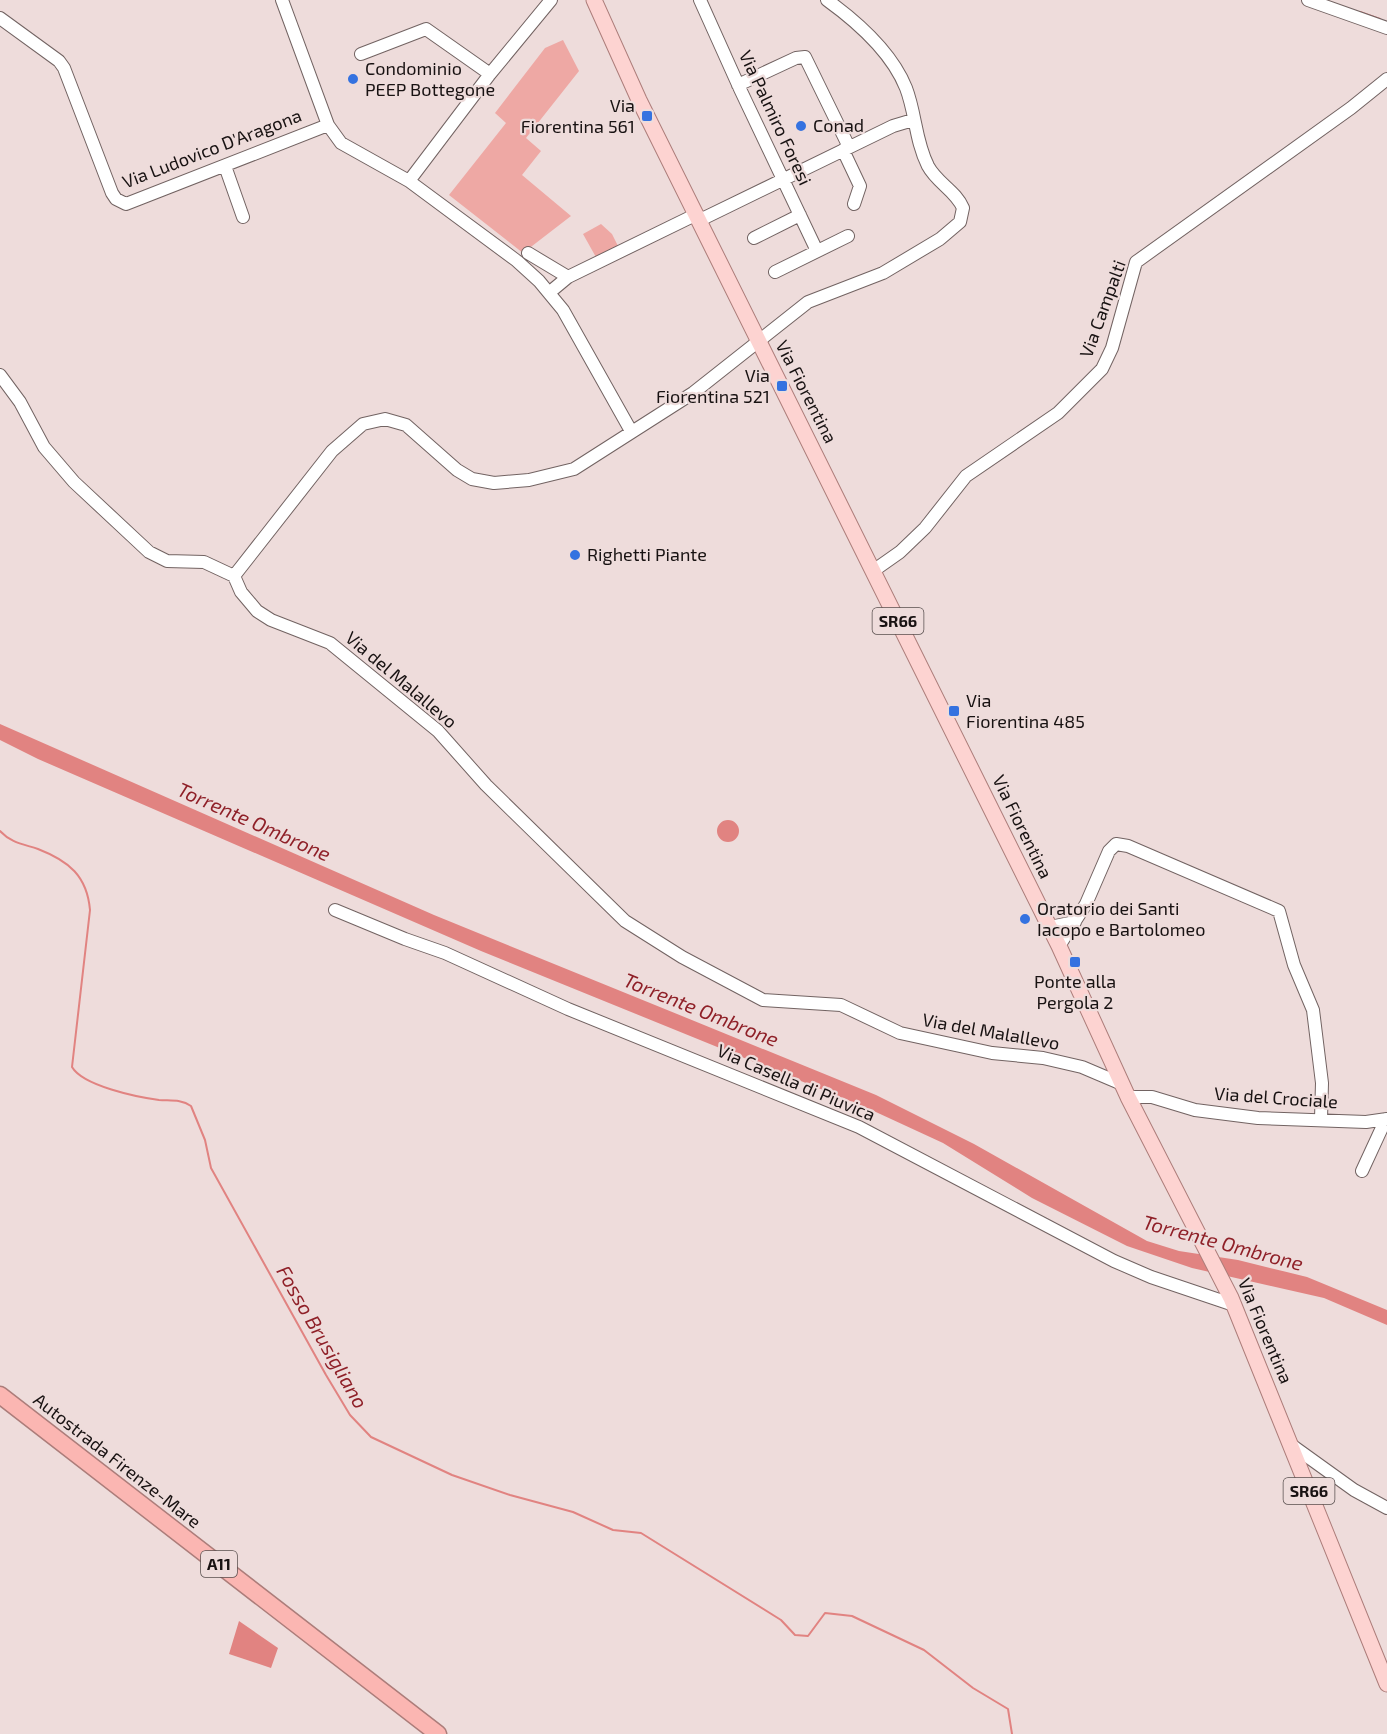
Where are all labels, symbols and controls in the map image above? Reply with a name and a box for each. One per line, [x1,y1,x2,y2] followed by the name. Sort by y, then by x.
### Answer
[735,47,817,189] street label: Via Palmiro Foresi
[365,57,495,100] place label: Condominio PEEP Bottegone
[346,72,360,86] marker: Condominio PEEP Bottegone
[521,94,635,137] place label: Via Fiorentina 561
[119,104,304,192] street label: Via Ludovico D'Aragona
[640,109,654,123] marker: Via Fiorentina 561
[813,114,864,136] place label: Conad
[794,119,808,133] marker: Conad
[1074,257,1130,360] street label: Via Campalti
[772,336,842,447] street label: Via Fiorentina
[656,364,770,407] place label: Via Fiorentina 521
[775,379,789,393] marker: Via Fiorentina 521
[587,543,707,565] place label: Righetti Piante
[568,548,582,562] marker: Righetti Piante
[872,608,924,634] road number: SR66
[341,626,462,732] street label: Via del Malallevo
[966,689,1085,732] place label: Via Fiorentina 485
[947,704,961,718] marker: Via Fiorentina 485
[988,771,1057,882] street label: Via Fiorentina
[174,777,335,866] water label: Torrente Ombrone
[1037,897,1205,940] place label: Oratorio dei Santi Iacopo e Bartolomeo
[1018,912,1032,926] marker: Oratorio dei Santi Iacopo e Bartolomeo
[1068,955,1082,969] marker: Ponte alla Pergola 2
[620,967,783,1051] water label: Torrente Ombrone
[1034,970,1116,1013] place label: Ponte alla Pergola 2
[921,1008,1062,1054] street label: Via del Malallevo
[714,1039,879,1125] street label: Via Casella di Piuvica
[1214,1082,1339,1112] street label: Via del Crociale
[1140,1209,1306,1275] water label: Torrente Ombrone
[272,1261,374,1412] water label: Fosso Brusigliano
[1234,1275,1298,1387] street label: Via Fiorentina
[30,1388,206,1532] street label: Autostrada Firenze-Mare
[1284,1478,1334,1504] road number: SR66
[201,1551,237,1577] road number: A11

